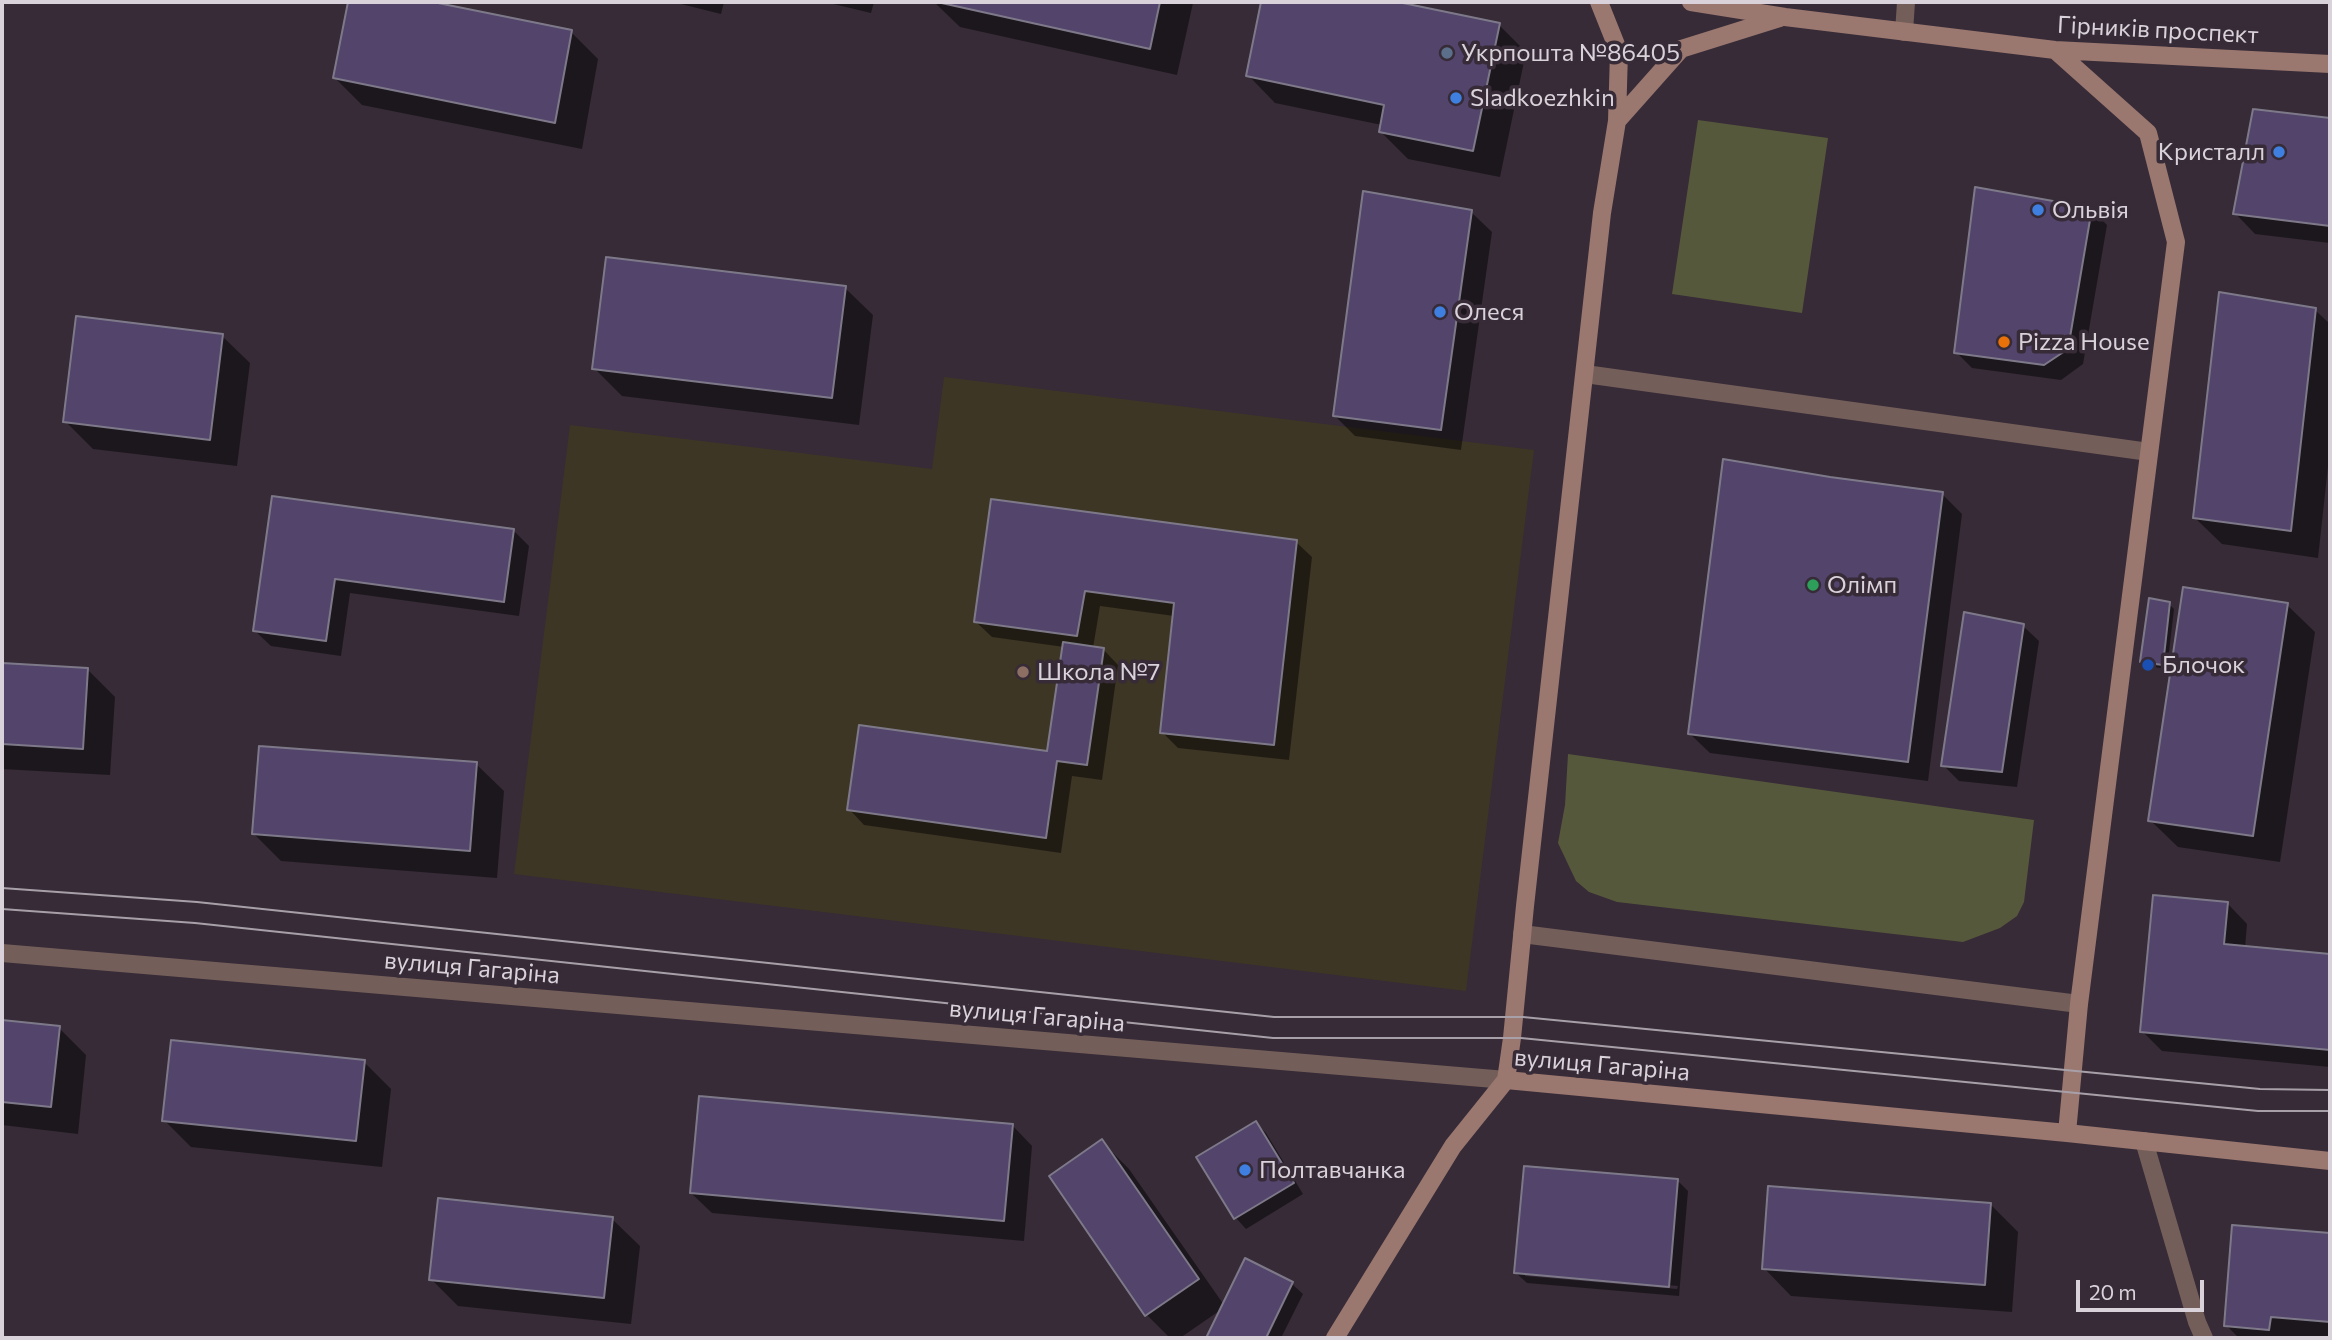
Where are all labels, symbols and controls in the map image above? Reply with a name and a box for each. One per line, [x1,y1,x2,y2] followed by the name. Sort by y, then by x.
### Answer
[2056,10,2260,50] street label: Гірників проспект
[1461,39,1680,67] place label: Укрпошта №86405
[1439,45,1455,61] marker: Укрпошта №86405
[1470,84,1615,112] place label: Sladkoezhkin
[1448,90,1464,106] marker: Sladkoezhkin
[2158,138,2265,166] place label: Кристалл
[2271,144,2287,160] marker: Кристалл
[2052,196,2129,224] place label: Ольвія
[2030,202,2046,218] marker: Ольвія
[1454,298,1524,326] place label: Олеся
[1432,304,1448,320] marker: Олеся
[2018,328,2150,356] place label: Pizza House
[1996,334,2012,350] marker: Pizza House
[1827,571,1897,599] place label: Олімп
[1805,577,1821,593] marker: Олімп
[2162,651,2245,679] place label: Блочок
[2140,657,2156,673] marker: Блочок
[1037,658,1160,686] place label: Школа №7
[1015,664,1031,680] marker: Школа №7
[383,946,561,990] street label: вулиця Гагаріна
[948,994,1126,1038] street label: вулиця Гагаріна
[1513,1043,1691,1087] street label: вулиця Гагаріна
[1259,1156,1406,1184] place label: Полтавчанка
[1237,1162,1253,1178] marker: Полтавчанка
[2080,1266,2208,1310] scale bar
[2089,1279,2137,1304] text: 20 m

